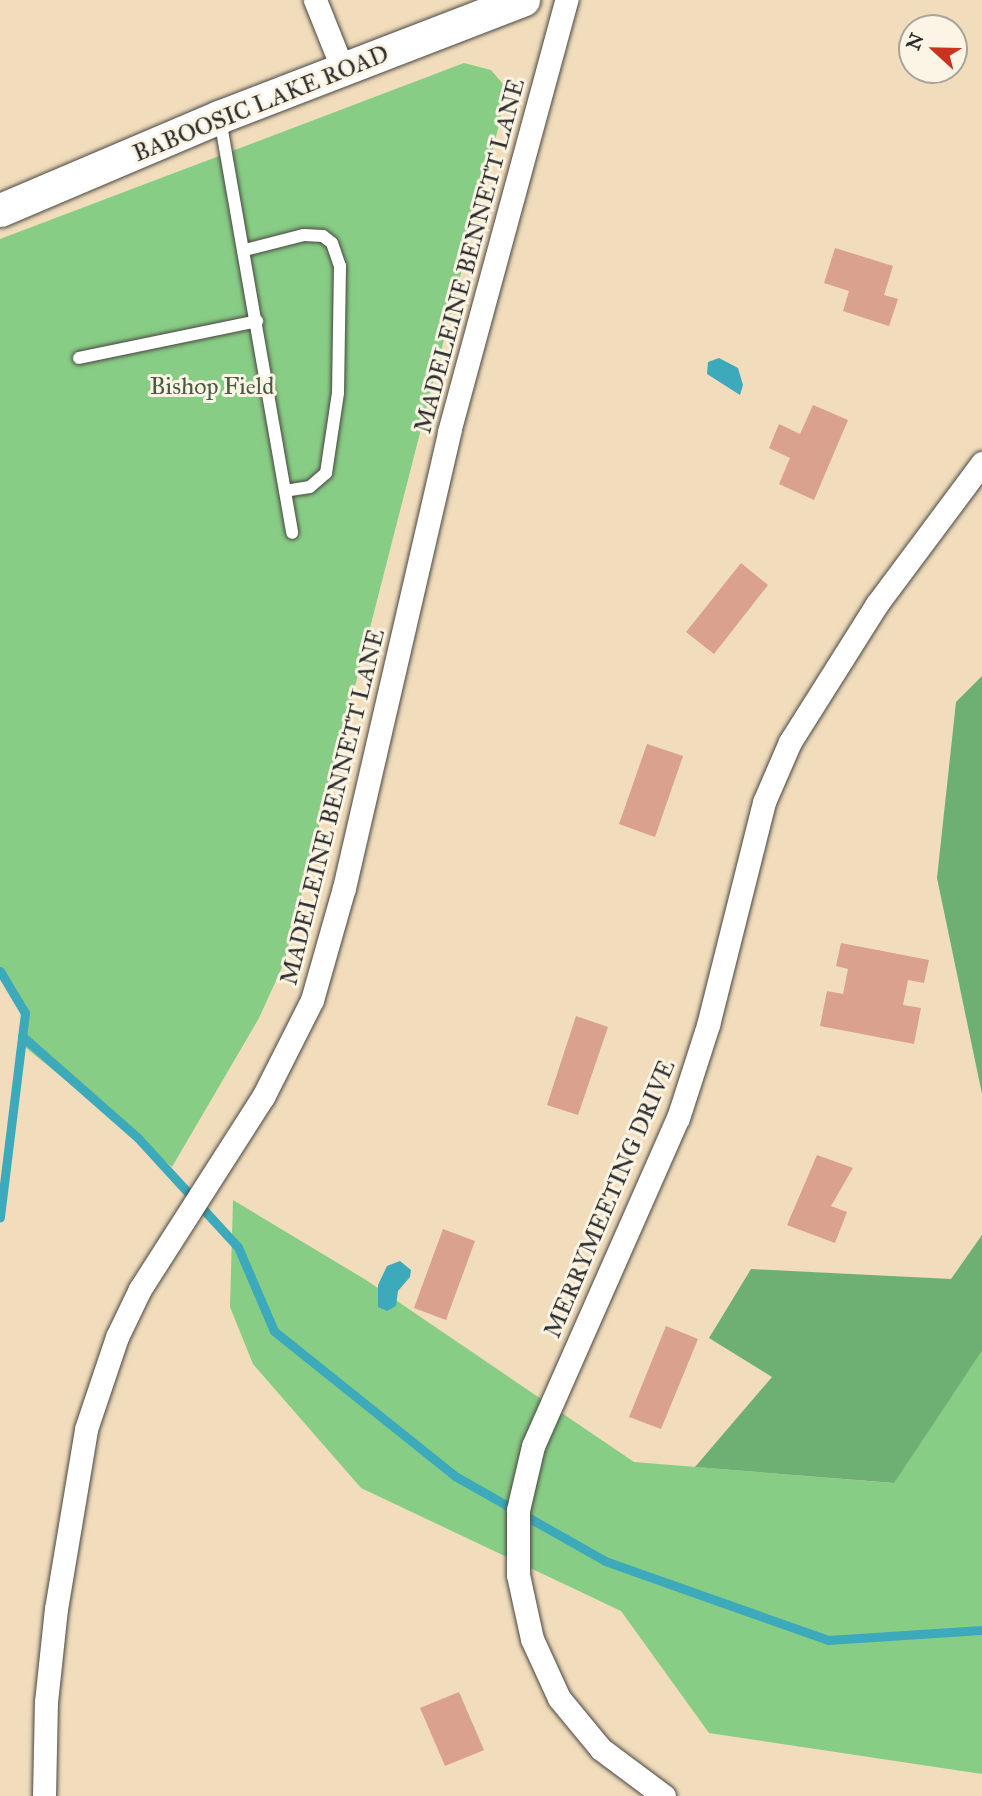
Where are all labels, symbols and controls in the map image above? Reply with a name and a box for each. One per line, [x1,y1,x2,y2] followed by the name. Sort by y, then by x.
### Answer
[898,14,968,84] north arrow
[901,30,929,53] text: N
[129,39,393,169] street label: BABOOSIC LAKE ROAD
[409,76,531,436] street label: MADELEINE BENNETT LANE
[150,373,274,401] park label: Bishop Field
[275,626,391,988] street label: MADELEINE BENNETT LANE
[538,1056,682,1342] street label: MERRYMEETING DRIVE

